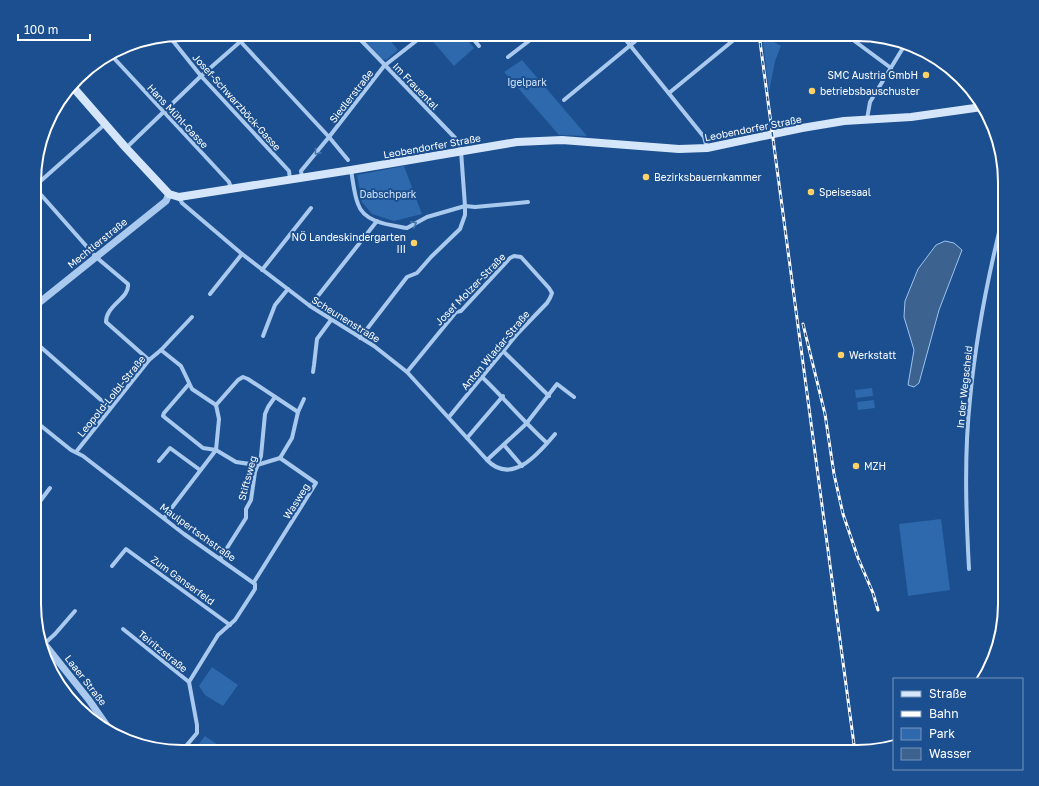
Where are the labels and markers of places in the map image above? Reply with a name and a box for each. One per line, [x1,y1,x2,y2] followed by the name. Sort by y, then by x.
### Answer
[827,69,918,81] place label: SMC Austria GmbH
[921,70,931,80] marker: SMC Austria GmbH
[820,85,920,97] place label: betriebsbauschuster
[807,86,817,96] marker: betriebsbauschuster
[654,171,762,183] place label: Bezirksbauernkammer
[641,172,651,182] marker: Bezirksbauernkammer
[819,186,871,198] place label: Speisesaal
[806,187,816,197] marker: Speisesaal
[292,230,406,255] place label: NÖ Landeskindergarten III
[409,238,419,248] marker: NÖ Landeskindergarten III
[849,349,896,361] place label: Werkstatt
[836,350,846,360] marker: Werkstatt
[864,460,886,472] place label: MZH
[851,461,861,471] marker: MZH

